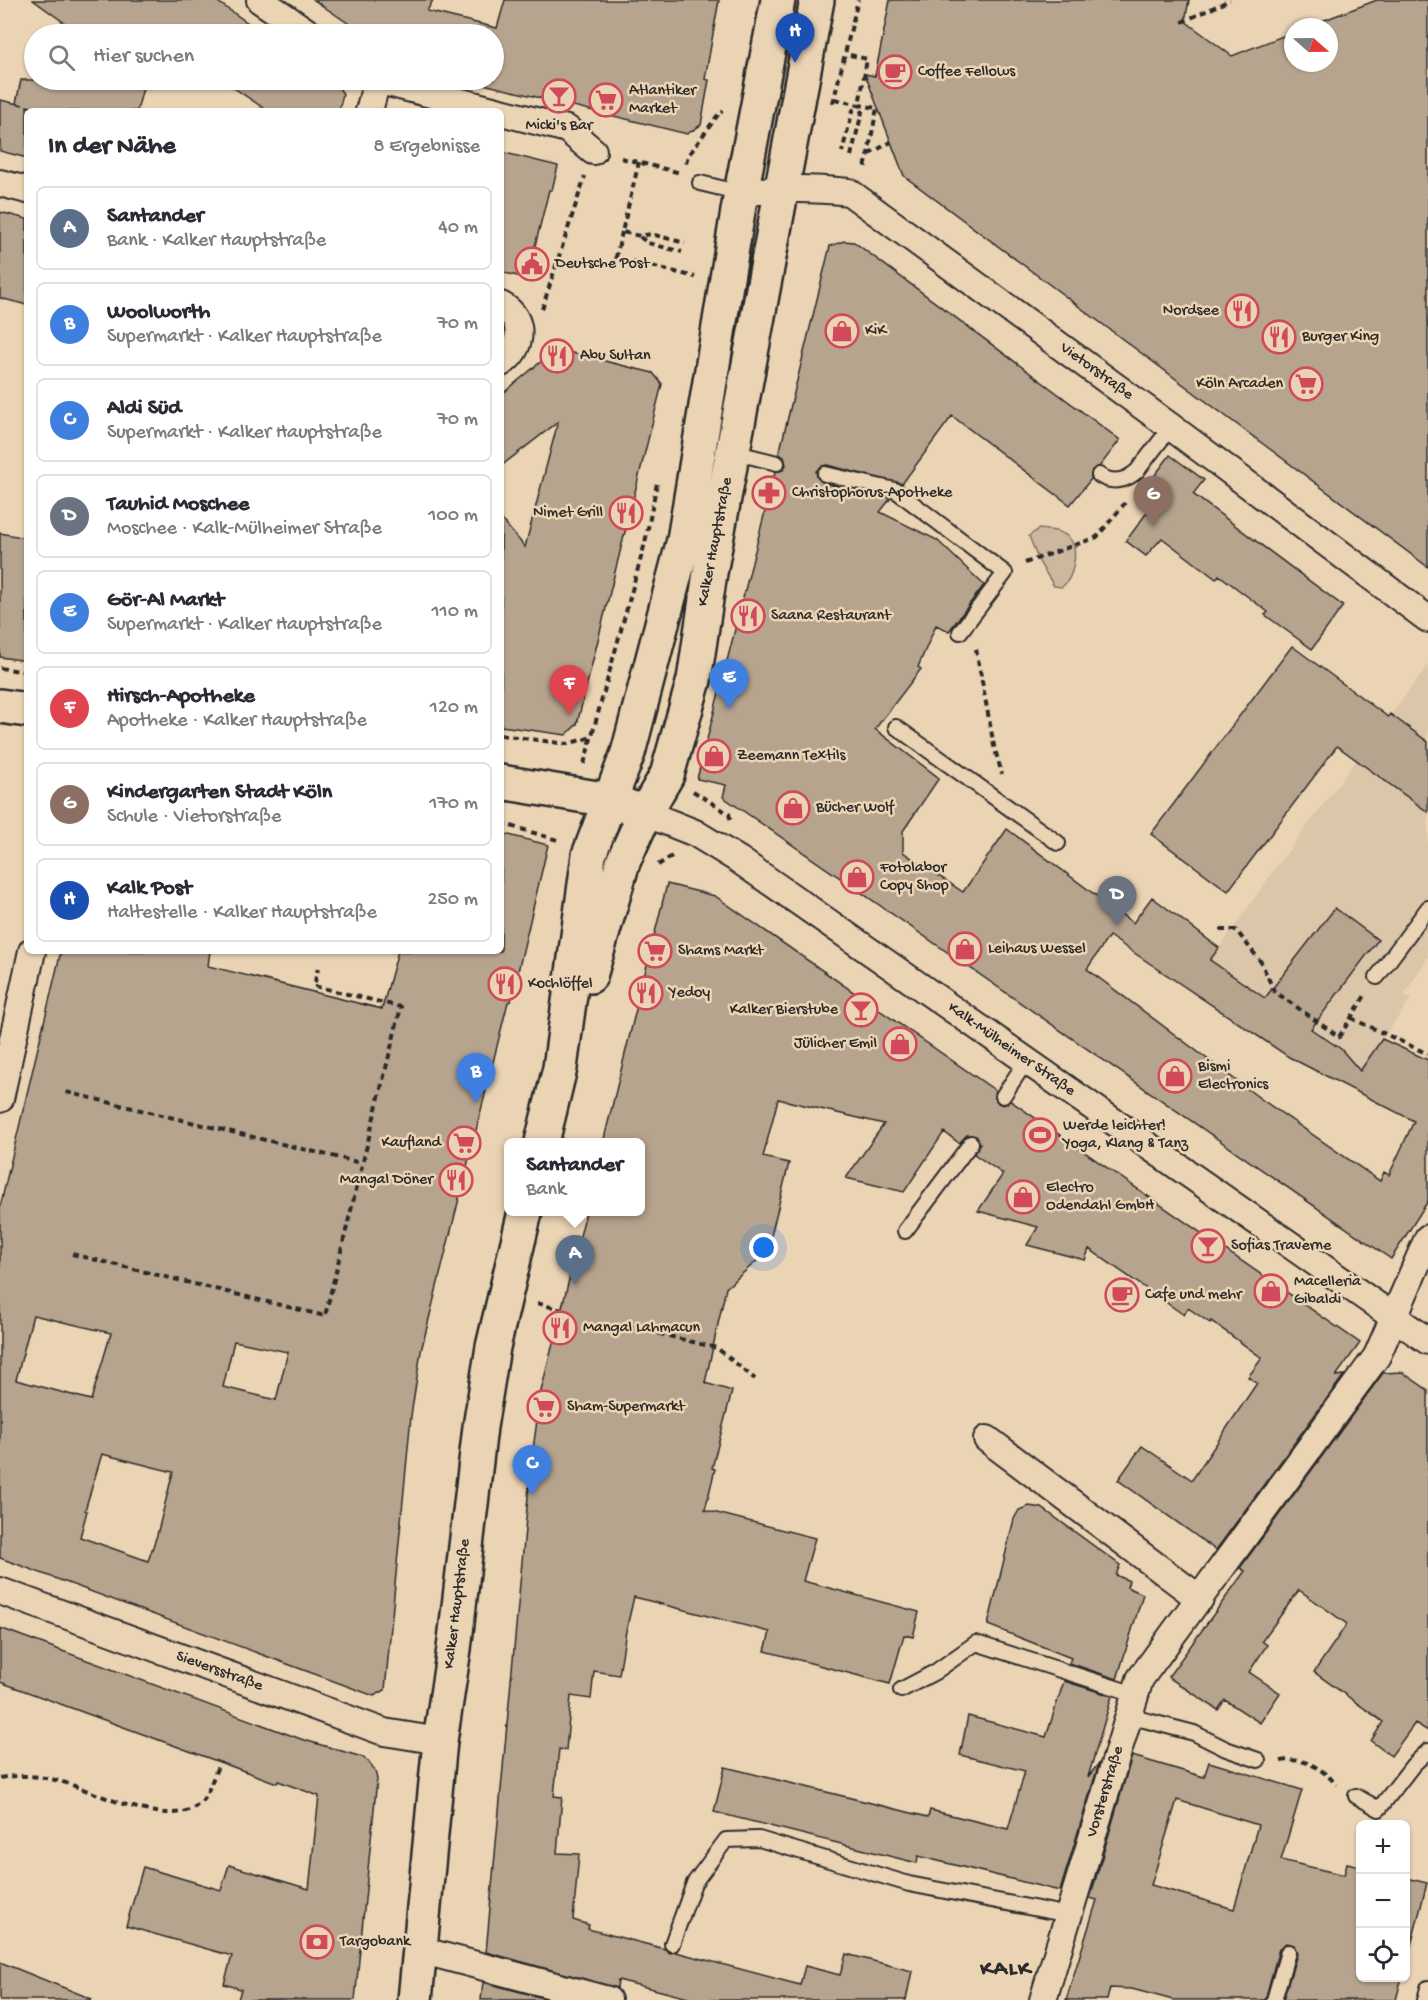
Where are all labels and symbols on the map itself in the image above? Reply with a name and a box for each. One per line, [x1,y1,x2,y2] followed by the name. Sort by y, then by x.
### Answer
[776,14,814,63] pin: H
[1284,18,1338,72] north arrow
[877,54,913,90] cafe icon: Coffee Fellows
[918,63,1016,82] place label: Coffee Fellows
[541,78,577,114] bar icon: Micki's Bar
[588,82,624,118] supermarket icon: Atlantiker Market
[629,82,697,119] place label: Atlantiker Market
[525,117,594,136] place label: Micki's Bar
[514,246,550,282] public building icon: Deutsche Post
[554,255,651,274] place label: Deutsche Post
[1224,293,1260,329] restaurant icon: Nordsee
[1163,302,1220,321] place label: Nordsee
[824,313,860,349] shop icon: KiK
[1261,319,1297,355] restaurant icon: Burger King
[865,322,888,341] place label: KiK
[1301,328,1379,347] place label: Burger King
[539,338,575,374] restaurant icon: Abu Sultan
[1055,338,1137,405] street label: Vietorstraße
[580,347,651,366] place label: Abu Sultan
[1288,366,1324,402] supermarket icon: Köln Arcaden
[1196,375,1283,394] place label: Köln Arcaden
[694,475,738,608] street label: Kalker Hauptstraße
[751,475,787,511] pharmacy icon: Christophorus-Apotheke
[1134,476,1172,526] pin: G
[792,484,953,503] place label: Christophorus-Apotheke
[608,495,644,531] restaurant icon: Nimet Grill
[533,504,603,523] place label: Nimet Grill
[730,598,766,634] restaurant icon: Saana Restaurant
[771,607,892,626] place label: Saana Restaurant
[710,660,748,709] pin: E
[550,666,588,715] pin: F
[696,738,732,774] shop icon: Zeemann Textils
[737,747,846,766] place label: Zeemann Textils
[775,790,811,826] shop icon: Bücher Wolf
[815,799,895,818] place label: Bücher Wolf
[839,859,875,895] shop icon: Fotolabor Copy Shop
[879,859,949,896] place label: Fotolabor Copy Shop
[1098,876,1136,926] pin: D
[947,931,983,967] shop icon: Leihaus Wessel
[637,933,673,969] supermarket icon: Shams Markt
[988,940,1086,959] place label: Leihaus Wessel
[678,942,765,961] place label: Shams Markt
[487,966,523,1002] restaurant icon: Kochlöffel
[528,975,593,994] place label: Kochlöffel
[628,975,664,1011] restaurant icon: Yedoy
[667,984,710,1003] place label: Yedoy
[843,992,879,1028] bar icon: Kalker Bierstube
[944,999,1079,1102] street label: Kalk-Mülheimer Straße
[730,1001,839,1020] place label: Kalker Bierstube
[882,1026,918,1062] shop icon: Jülicher Emil
[794,1035,877,1054] place label: Jülicher Emil
[456,1054,496,1103] pin: B
[1157,1058,1193,1094] shop icon: Bismi Electronics
[1197,1058,1269,1095] place label: Bismi Electronics
[1022,1117,1058,1153] sports icon: Werde leichter! Yoga, Klang & Tanz
[1061,1117,1189,1154] place label: Werde leichter! Yoga, Klang & Tanz
[446,1125,482,1161] supermarket icon: Kaufland
[382,1134,443,1153] place label: Kaufland
[438,1162,474,1198] restaurant icon: Mangal Döner
[340,1171,434,1190] place label: Mangal Döner
[1005,1179,1041,1215] shop icon: Electro Odendahl GmbH
[1046,1179,1155,1216] place label: Electro Odendahl GmbH
[1190,1228,1226,1264] bar icon: Sofias Traverne
[749,1233,778,1262] your location
[556,1236,594,1285] pin: A
[1231,1237,1332,1256] place label: Sofias Traverne
[1253,1273,1289,1309] shop icon: Macelleria Gibaldi
[1294,1273,1362,1310] place label: Macelleria Gibaldi
[1104,1277,1140,1313] cafe icon: Cafe und mehr
[1145,1286,1243,1305] place label: Cafe und mehr
[542,1310,578,1346] restaurant icon: Mangal Lahmacun
[583,1319,700,1338] place label: Mangal Lahmacun
[526,1389,562,1425] supermarket icon: Sham-Supermarkt
[567,1398,686,1417] place label: Sham-Supermarkt
[512,1446,552,1495] pin: C
[441,1537,475,1670] street label: Kalker Hauptstraße
[173,1648,266,1697] street label: Sieversstraße
[1083,1743,1129,1841] street label: Vorsterstraße
[299,1924,335,1960] bank icon: Targobank
[339,1933,412,1952] place label: Targobank
[979,1957,1033,1983] district label: KALK

